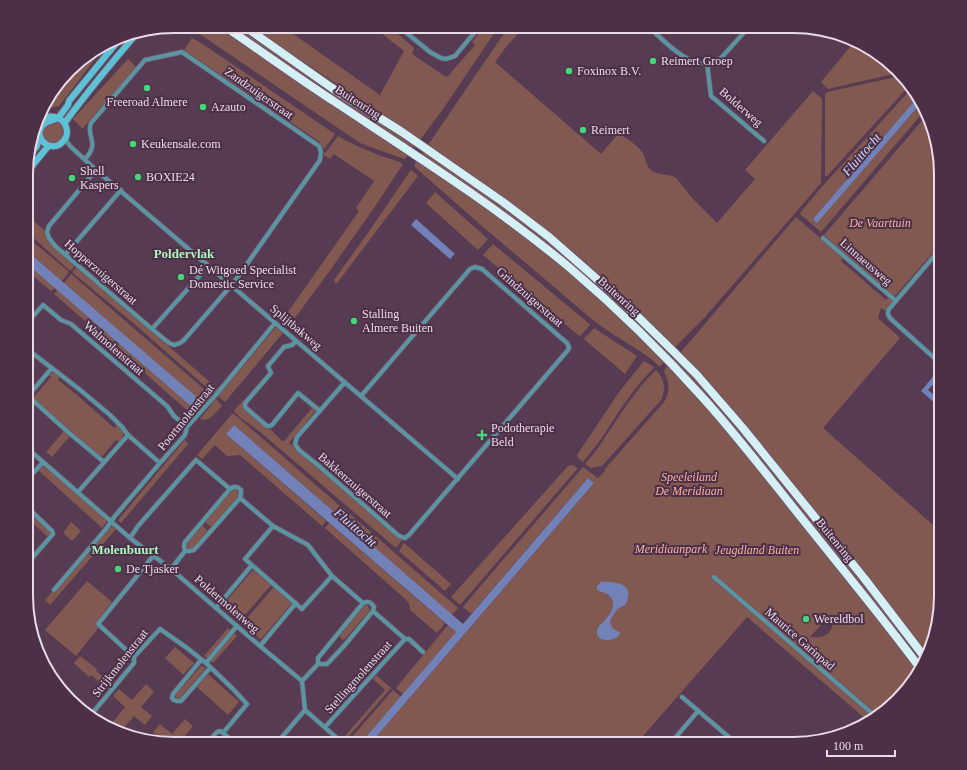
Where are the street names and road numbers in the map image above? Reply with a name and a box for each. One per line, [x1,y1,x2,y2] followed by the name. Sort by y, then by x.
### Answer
[222,64,297,122] street label: Zandzuigerstraat
[333,82,383,122] street label: Buitenring
[717,84,765,130] street label: Bolderweg
[837,236,895,288] street label: Linnaeusweg
[62,237,141,308] street label: Hopperzuigerstraat
[494,264,567,330] street label: Grindzuigerstraat
[595,274,643,318] street label: Buitenring
[267,301,325,353] street label: Splijtbakweg
[81,318,147,378] street label: Walmolenstraat
[155,380,218,453] street label: Poortmolenstraat
[315,449,395,521] street label: Bakkenzuigerstraat
[813,516,857,564] street label: Buitenring
[192,572,262,636] street label: Poldermolenweg
[762,605,838,673] street label: Maurice Garinpad
[89,626,151,700] street label: Strijkmolenstraat
[322,637,395,716] street label: Stellingmolenstraat

